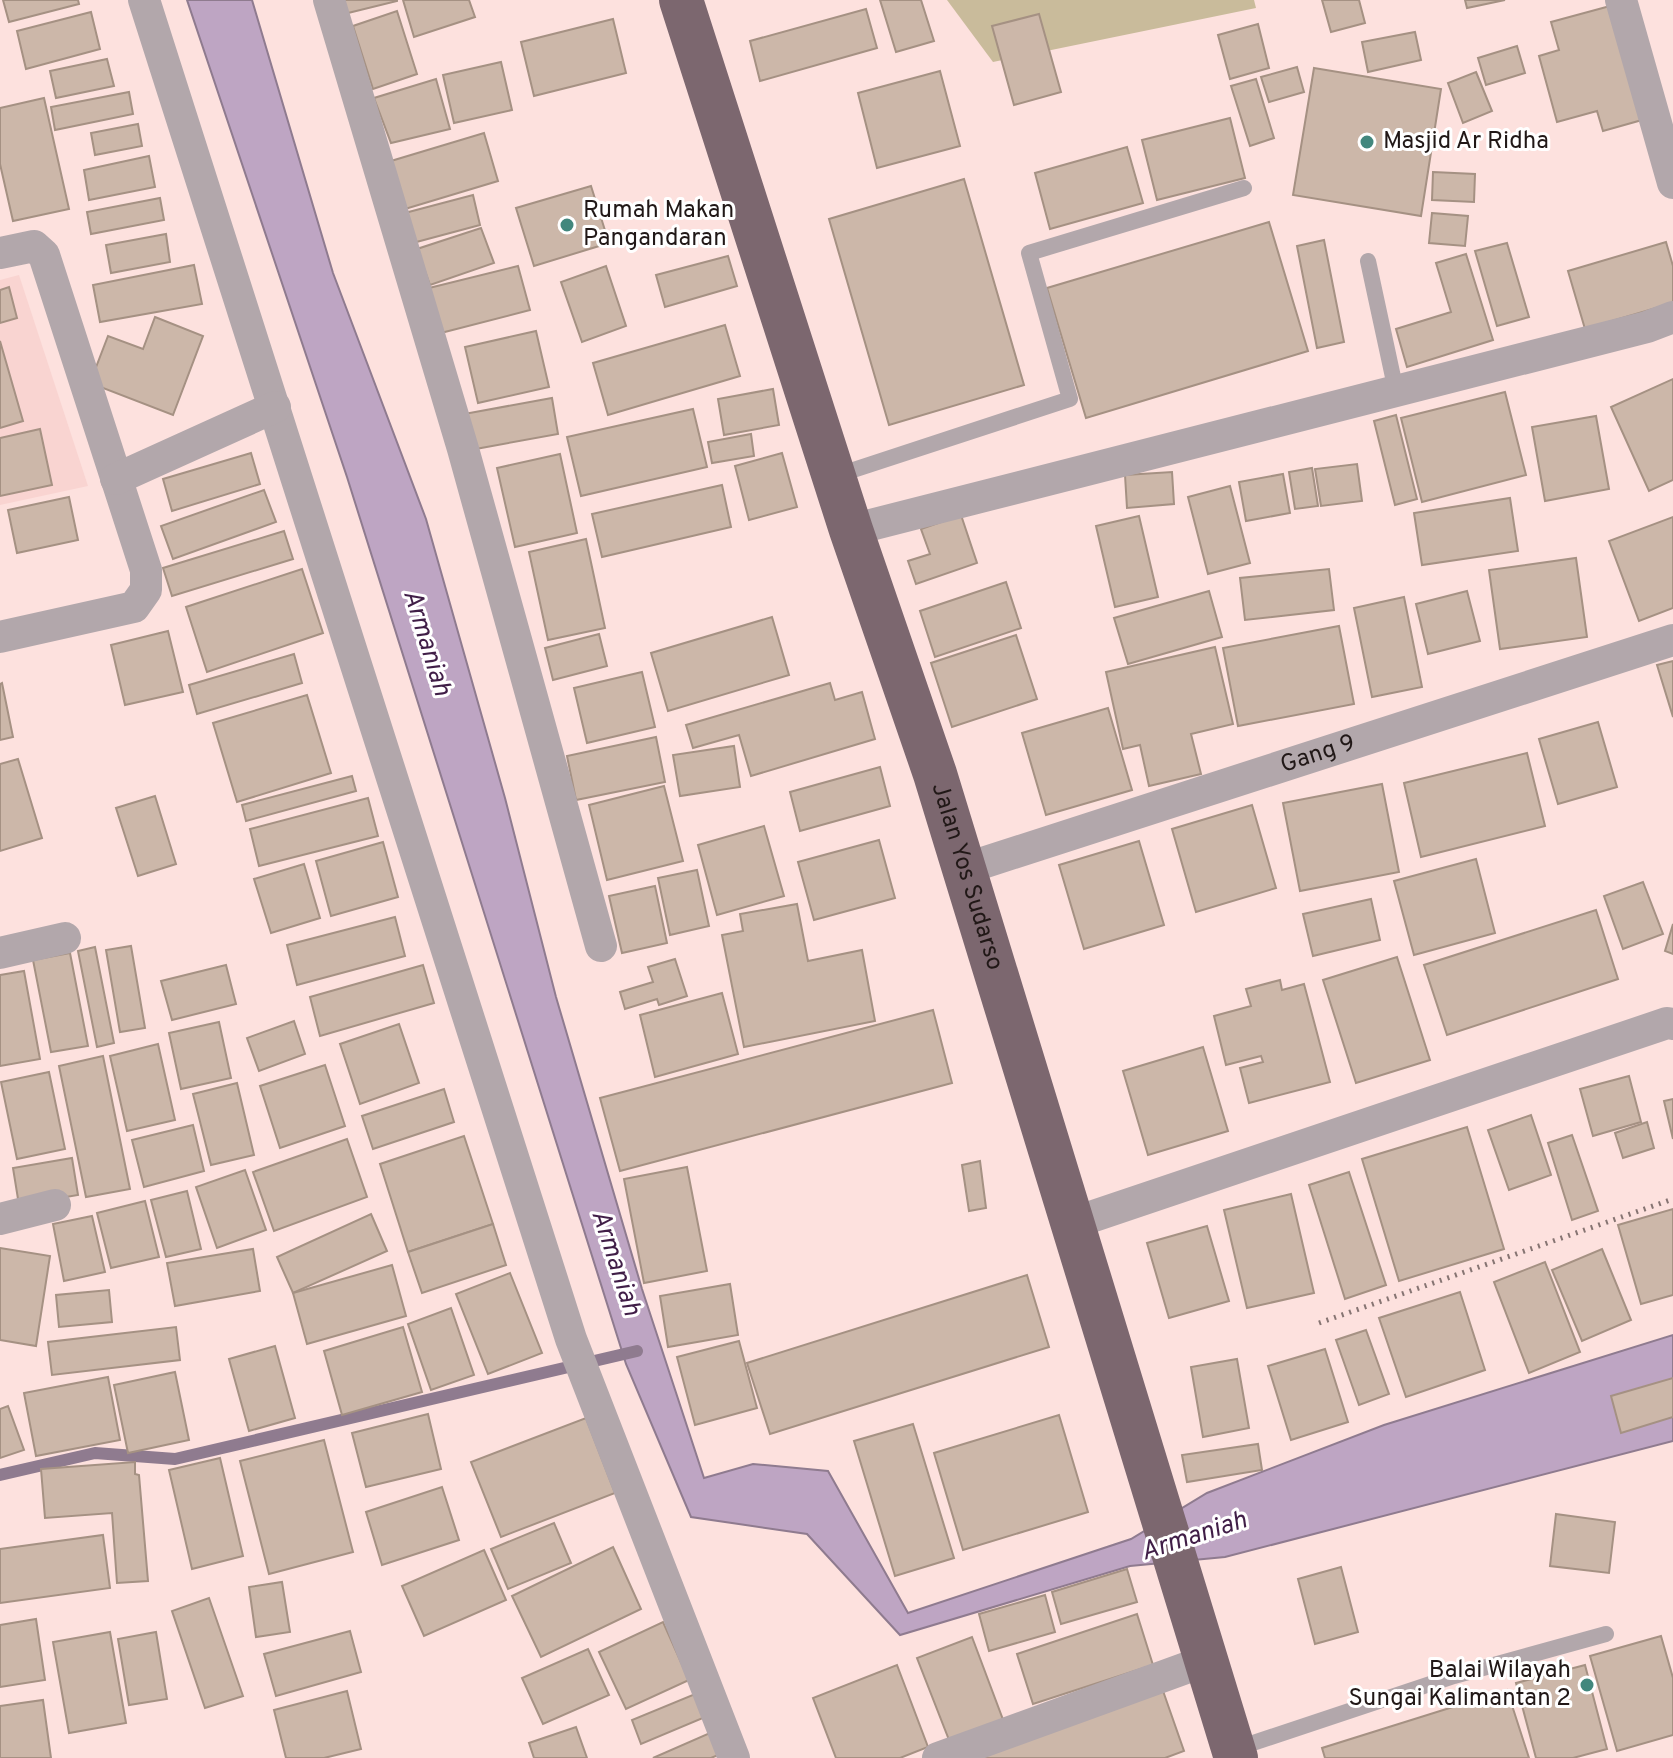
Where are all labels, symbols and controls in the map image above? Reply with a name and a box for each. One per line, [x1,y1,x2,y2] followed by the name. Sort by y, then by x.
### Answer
[1383,127,1549,157] place label: Masjid Ar Ridha
[1358,133,1376,151] marker: Masjid Ar Ridha
[583,196,734,254] place label: Rumah Makan Pangandaran
[558,216,576,234] marker: Rumah Makan Pangandaran
[394,586,458,700] water label: Armaniah
[1277,729,1359,781] street label: Gang 9
[924,779,1009,974] street label: Jalan Yos Sudarso
[582,1206,648,1320] water label: Armaniah
[1137,1504,1251,1570] water label: Armaniah
[1348,1656,1571,1714] place label: Balai Wilayah Sungai Kalimantan 2
[1578,1676,1596,1694] marker: Balai Wilayah Sungai Kalimantan 2

